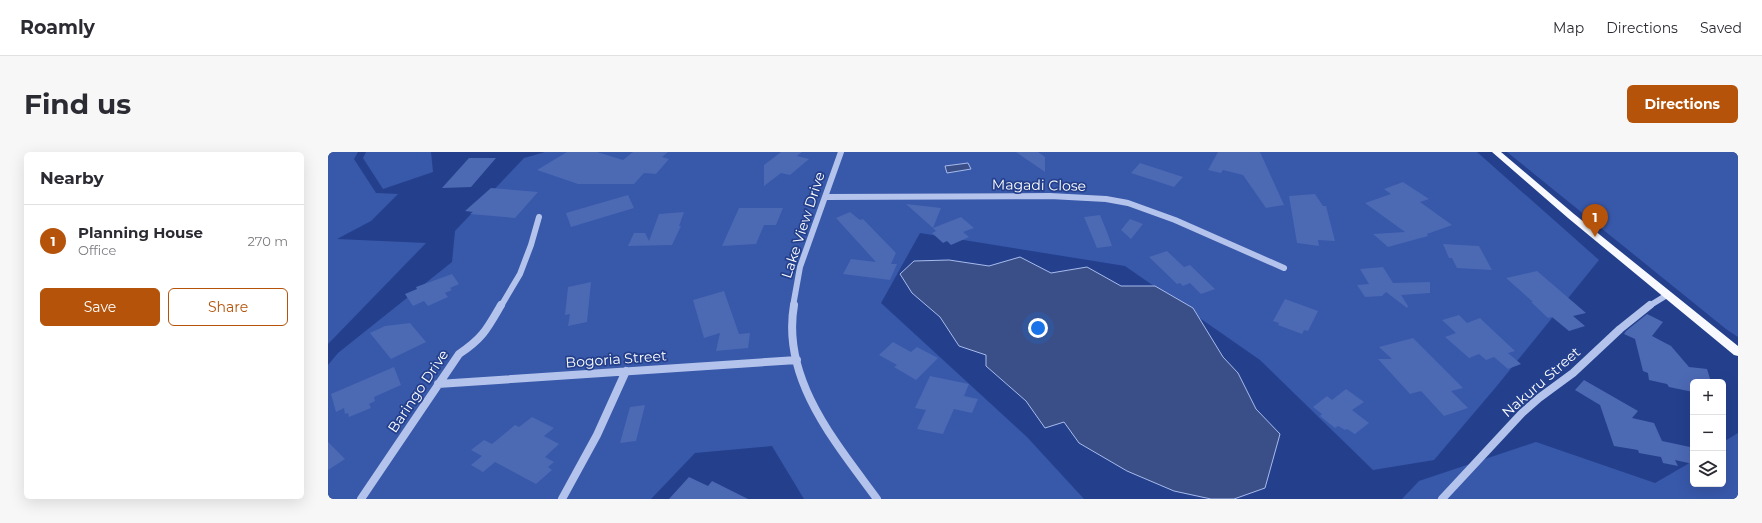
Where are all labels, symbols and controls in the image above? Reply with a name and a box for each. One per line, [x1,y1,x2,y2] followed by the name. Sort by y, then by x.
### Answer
[20,16,95,39] text: Roamly
[1553,19,1584,37] text: Map
[1606,19,1678,37] text: Directions
[1700,19,1742,37] text: Saved
[1627,85,1738,123] button: Directions
[24,87,131,121] text: Find us
[40,168,104,188] text: Nearby
[777,169,829,281] street label: Lake View Drive
[992,175,1086,195] street label: Magadi Close
[1582,204,1608,237] pin: 1
[78,223,203,242] text: Planning House
[50,233,56,249] text: 1
[247,233,288,249] text: 270 m
[78,242,116,258] text: Office
[40,288,160,326] button: Save
[168,288,288,326] button: Share
[1028,318,1048,338] your location
[1498,343,1584,421] street label: Nakuru Street
[384,346,452,436] street label: Baringo Drive
[565,346,667,372] street label: Bogoria Street
[1690,379,1726,487] map controls
[1690,379,1726,415] button: +
[1690,415,1726,451] button: −
[1690,451,1726,487] button: layers

